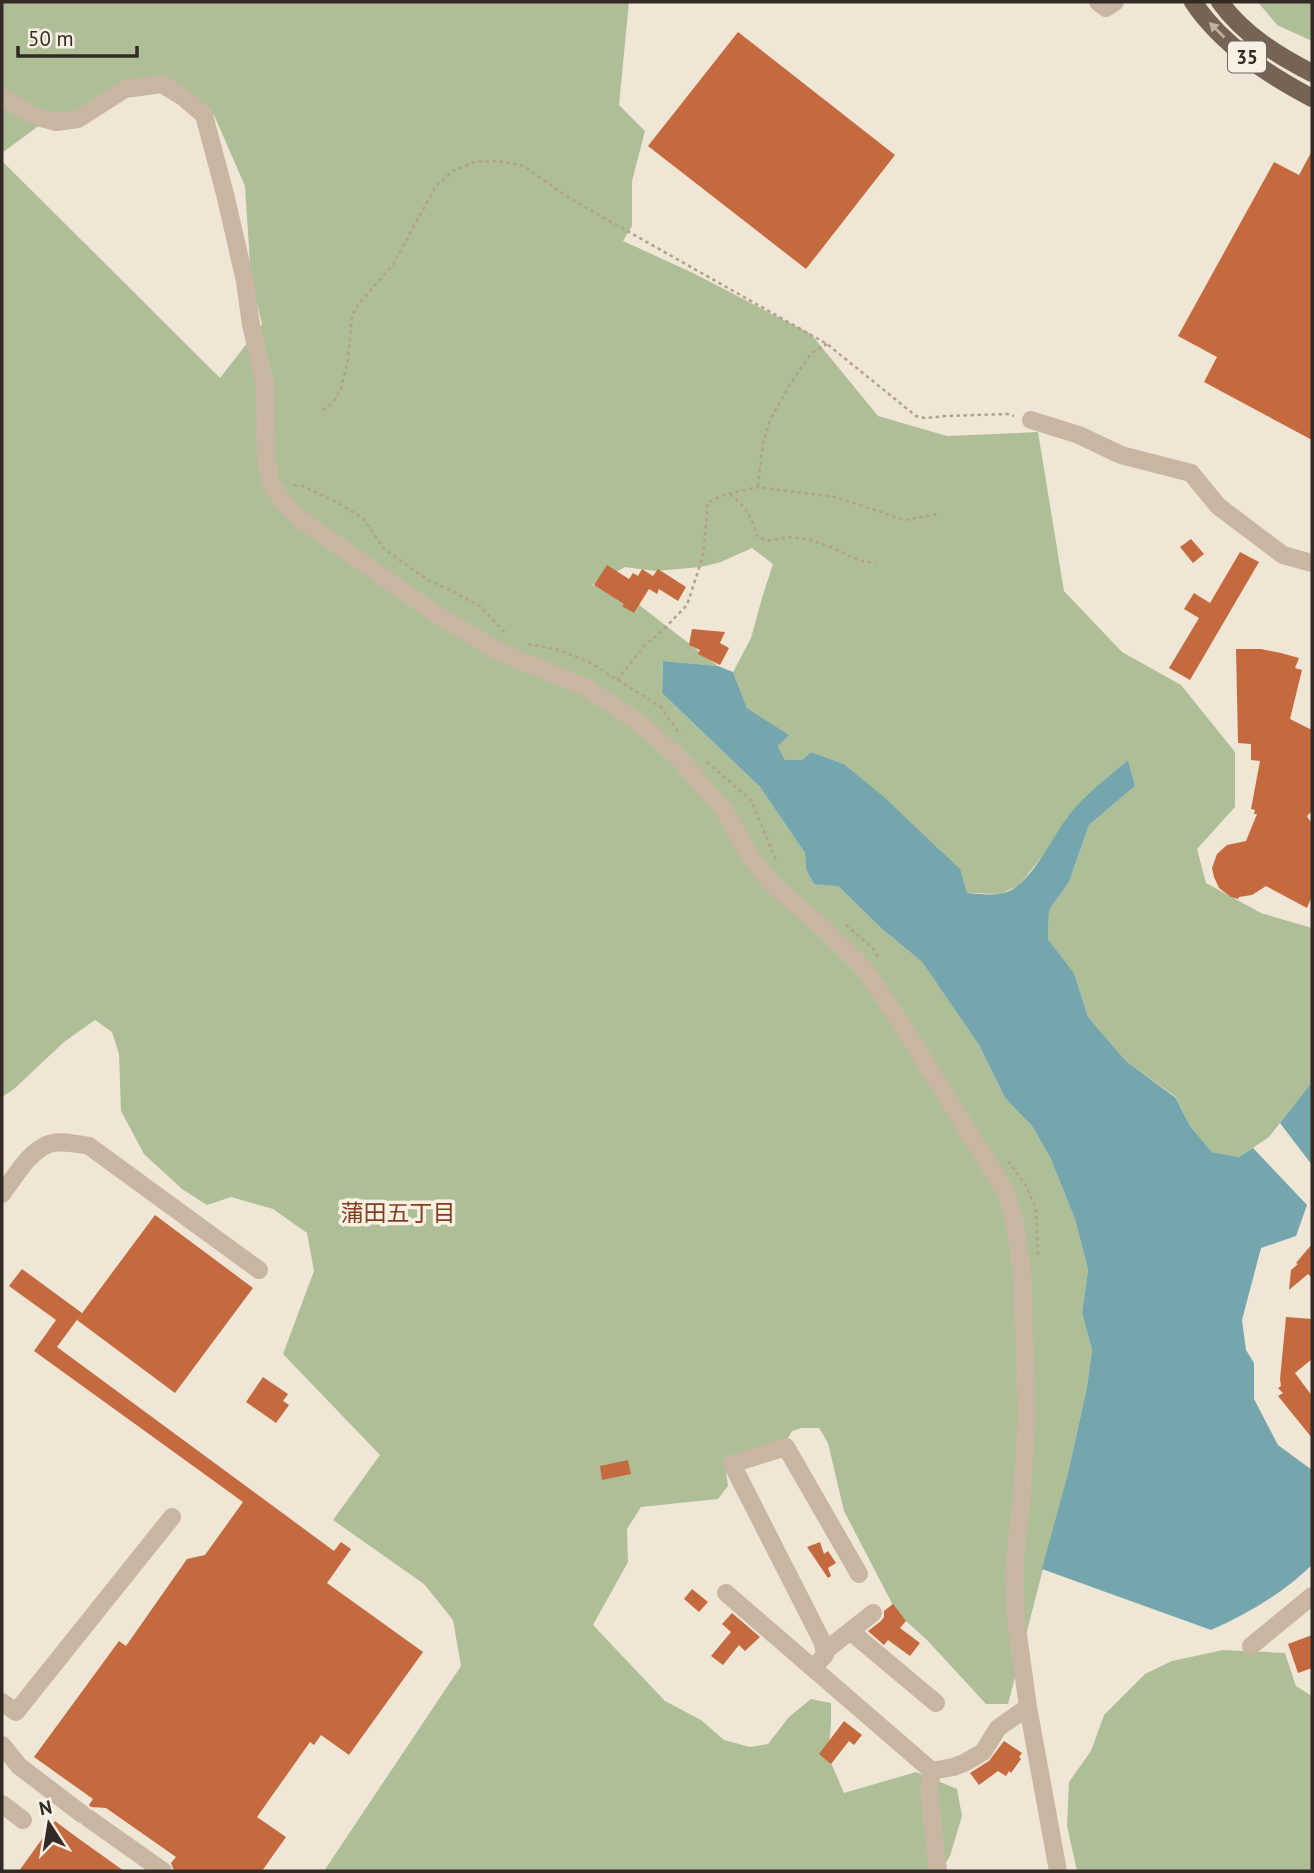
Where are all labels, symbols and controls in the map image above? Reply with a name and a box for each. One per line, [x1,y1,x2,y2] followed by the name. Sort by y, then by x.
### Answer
[18,14,136,58] scale bar
[1209,22,1226,39] one-way arrow
[28,25,74,52] text: 50 m
[1228,41,1266,72] road number: 35
[341,1198,456,1227] district label: 蒲田五丁目
[14,1789,84,1859] north arrow
[37,1794,54,1820] text: N

